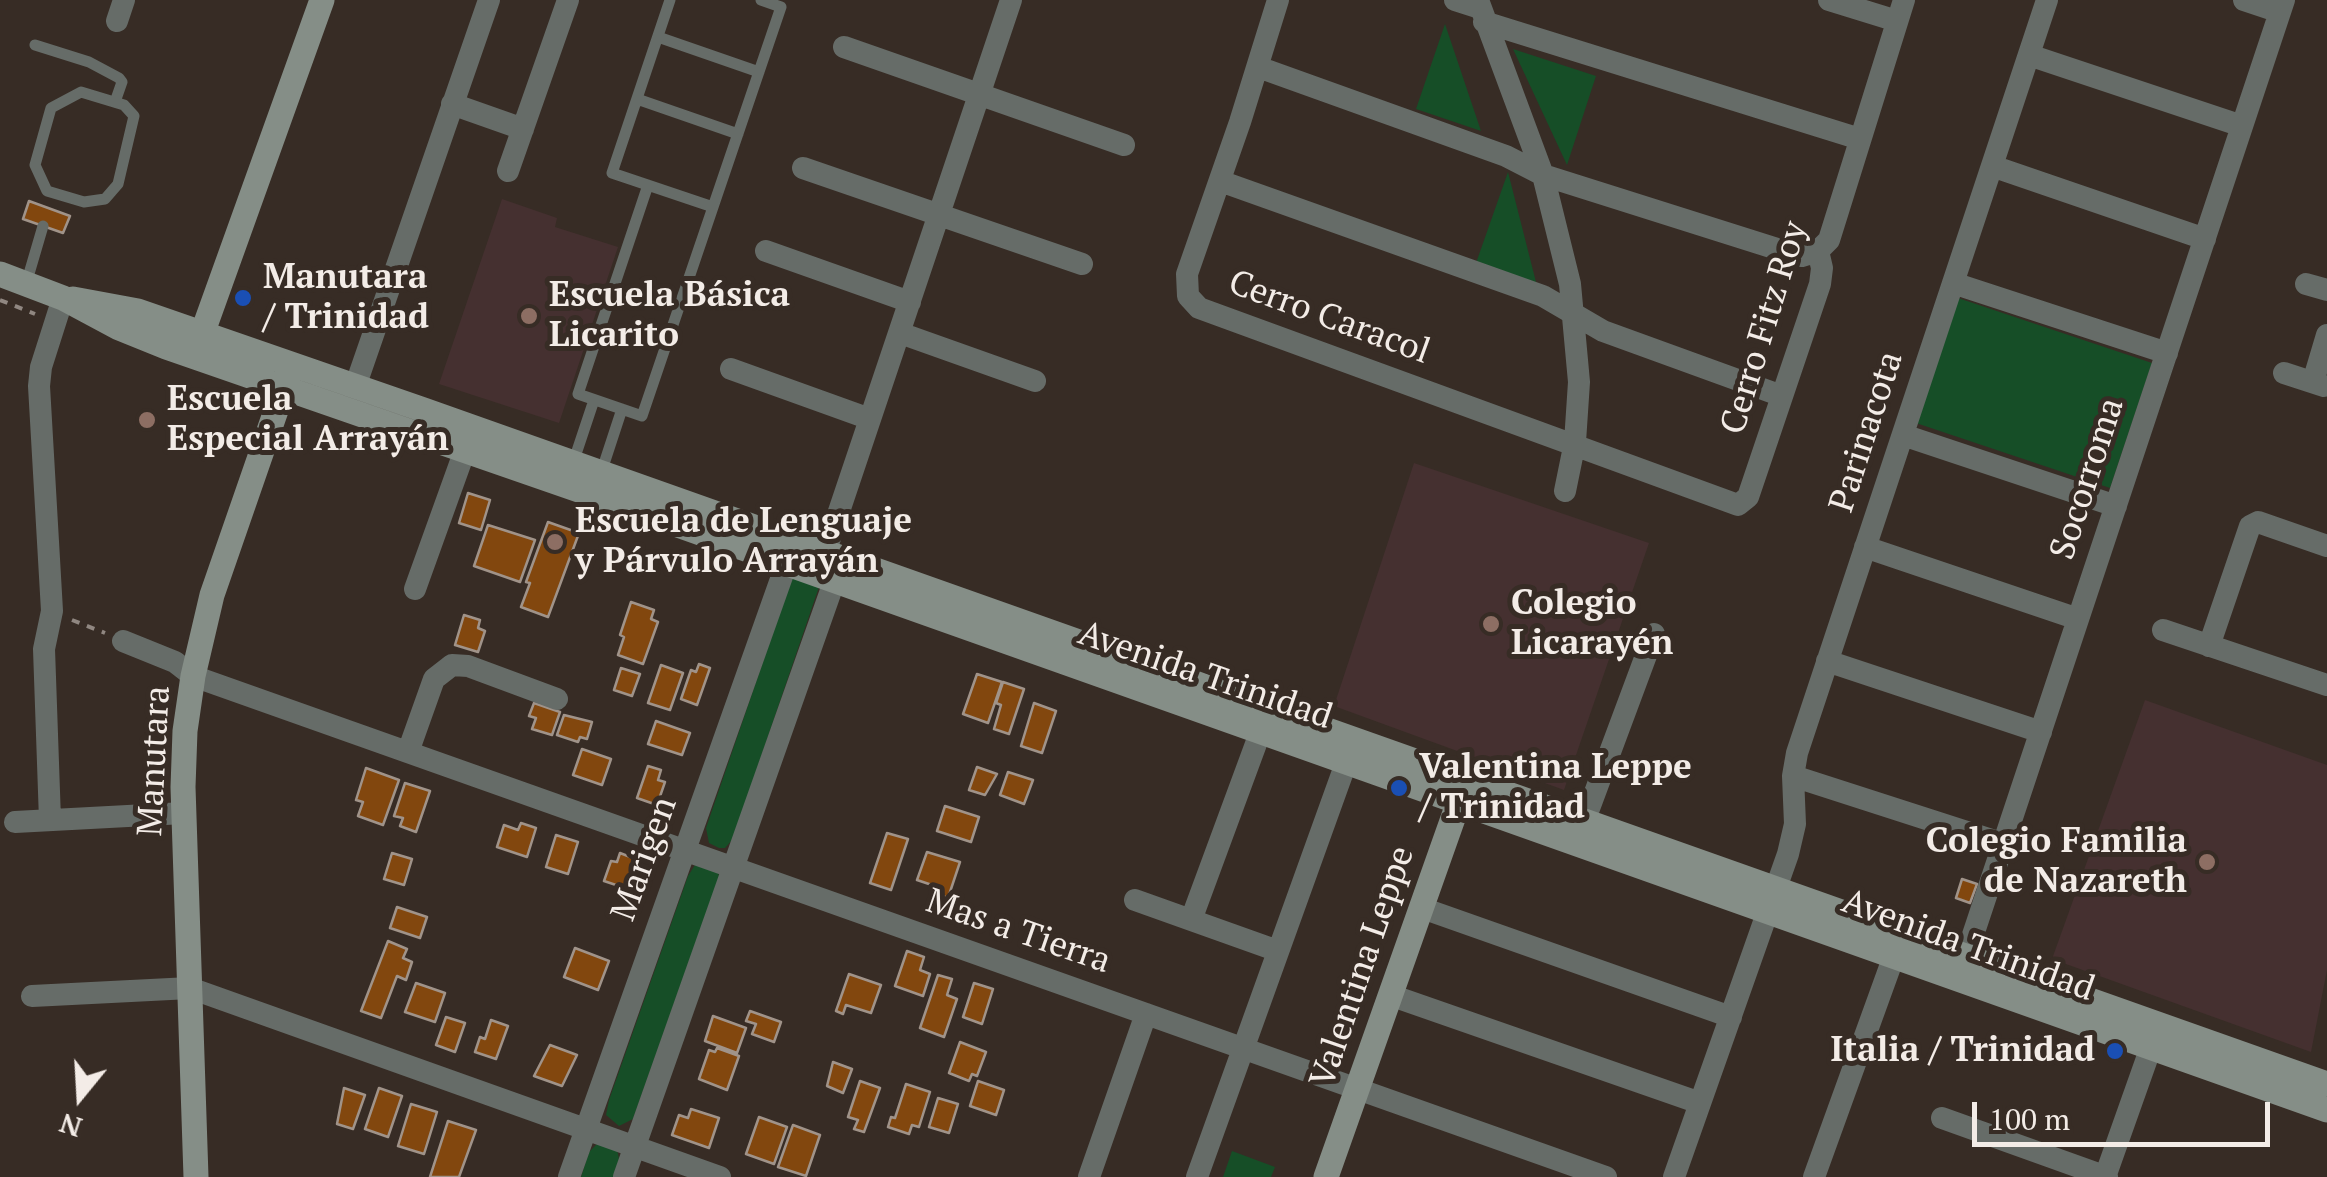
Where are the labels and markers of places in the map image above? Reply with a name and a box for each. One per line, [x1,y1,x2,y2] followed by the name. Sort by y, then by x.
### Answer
[263,257,429,339] place label: Manutara / Trinidad
[549,275,790,357] place label: Escuela Básica Licarito
[232,287,254,309] marker: Manutara / Trinidad
[518,305,540,327] marker: Escuela Básica Licarito
[167,379,449,461] place label: Escuela Especial Arrayán
[136,409,158,431] marker: Escuela Especial Arrayán
[575,501,912,583] place label: Escuela de Lenguaje y Párvulo Arrayán
[544,531,566,553] marker: Escuela de Lenguaje y Párvulo Arrayán
[1511,583,1673,665] place label: Colegio Licarayén
[1480,613,1502,635] marker: Colegio Licarayén
[1419,747,1692,829] place label: Valentina Leppe / Trinidad
[1388,777,1410,799] marker: Valentina Leppe / Trinidad
[1926,821,2187,903] place label: Colegio Familia de Nazareth
[2196,851,2218,873] marker: Colegio Familia de Nazareth
[1830,1030,2095,1072] place label: Italia / Trinidad
[2104,1040,2126,1062] marker: Italia / Trinidad

